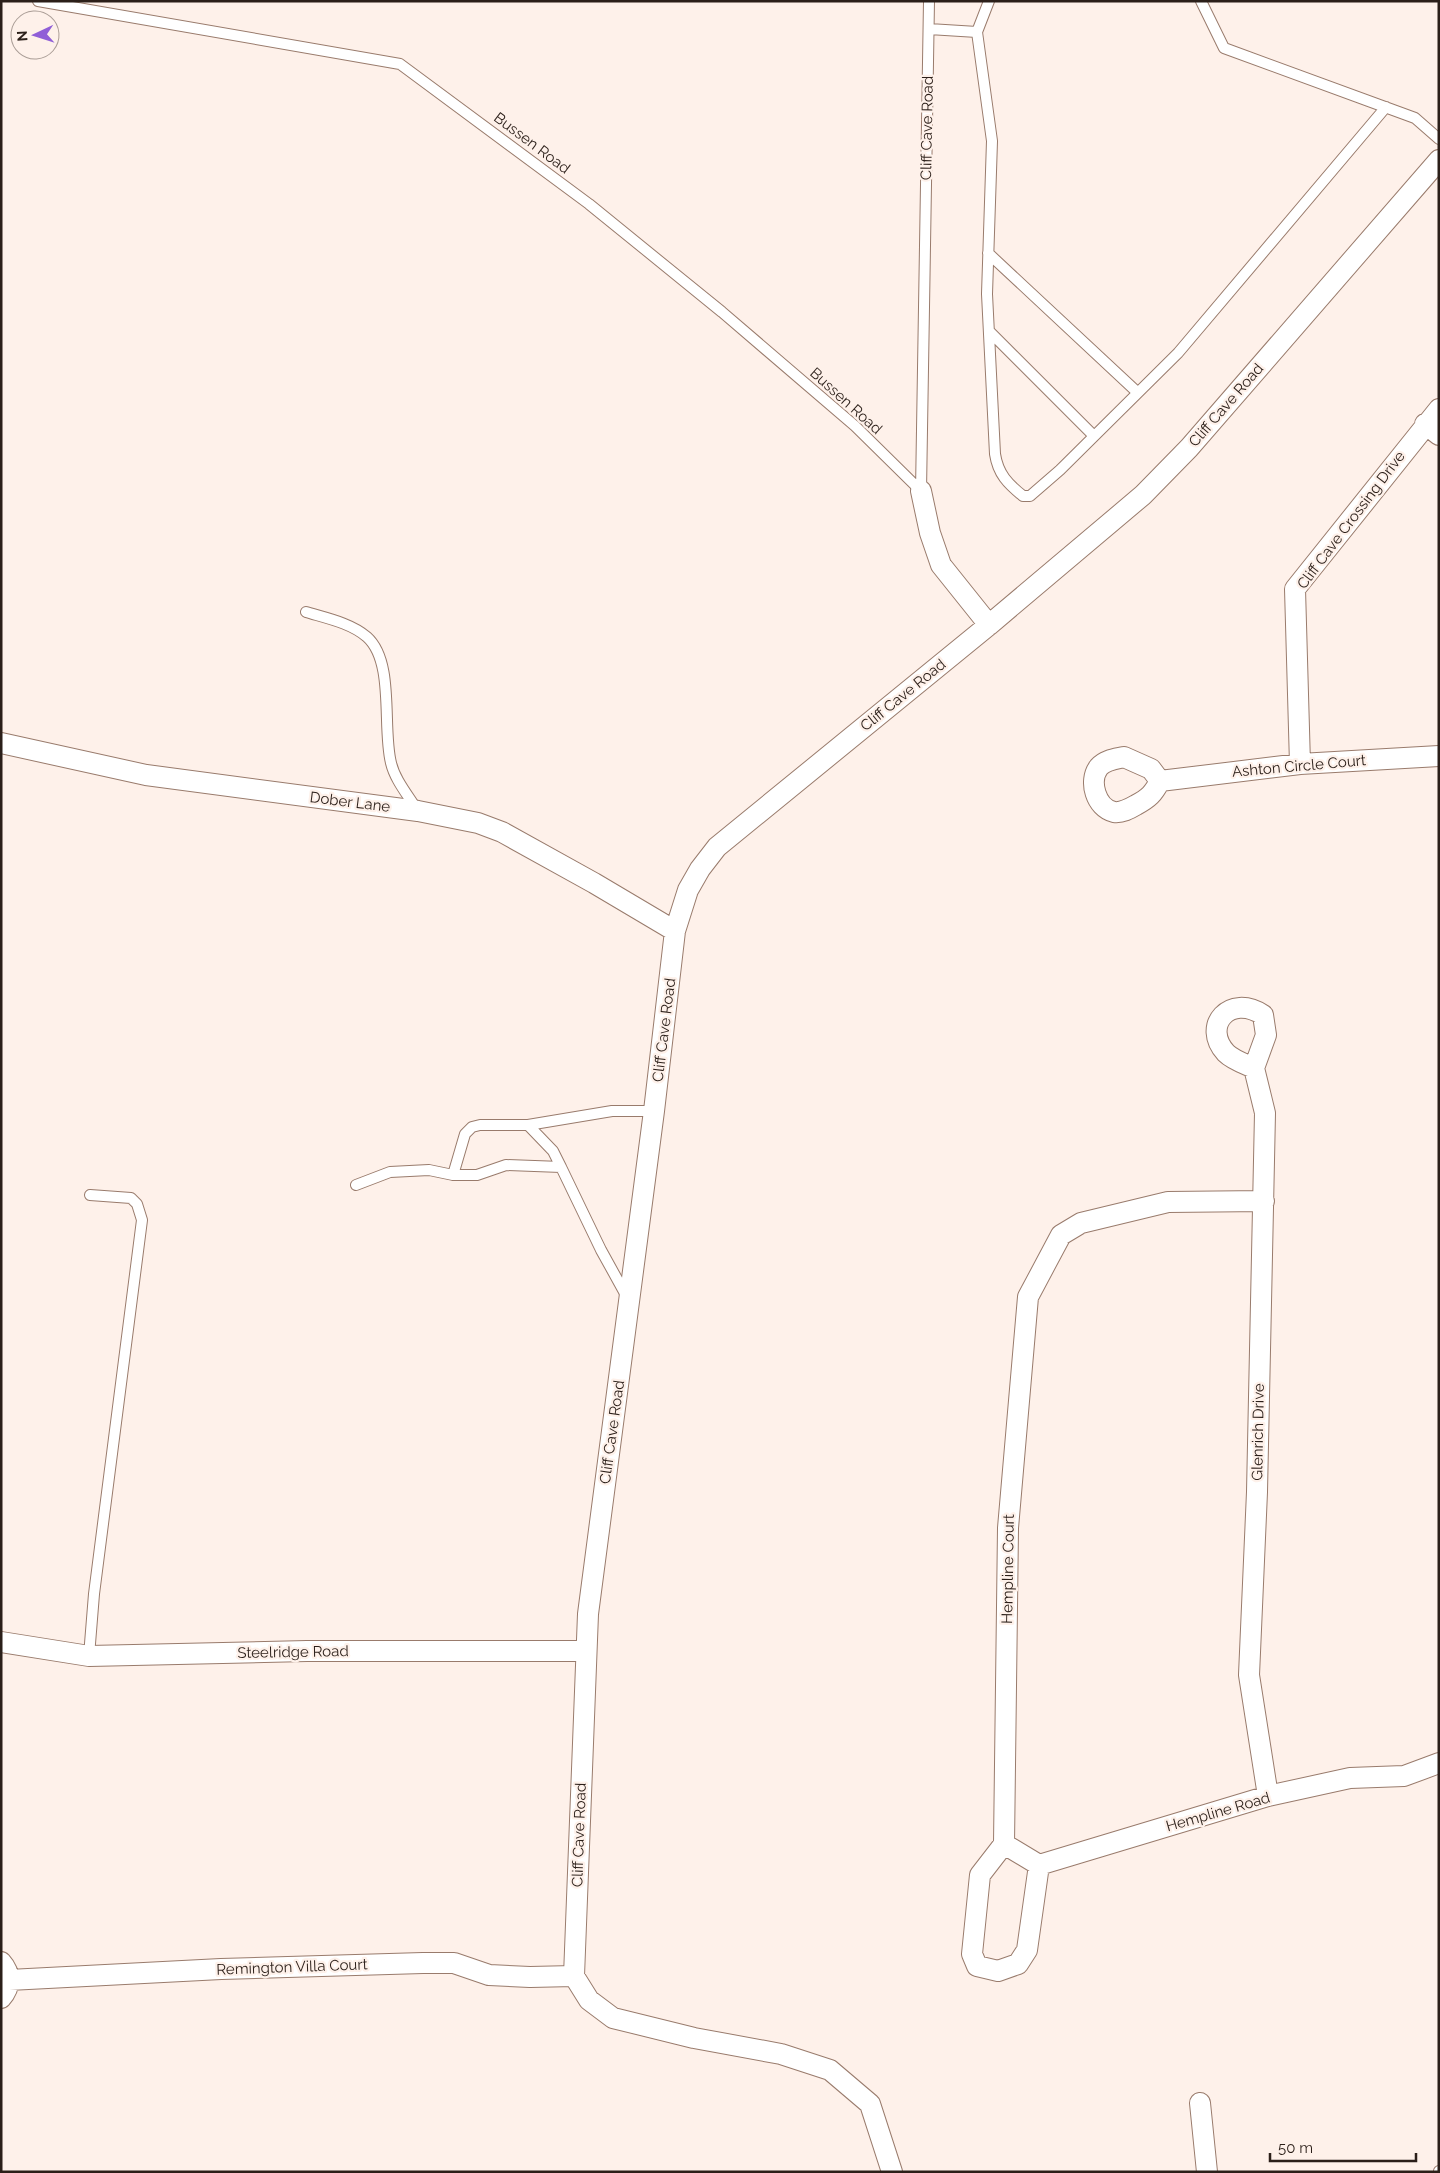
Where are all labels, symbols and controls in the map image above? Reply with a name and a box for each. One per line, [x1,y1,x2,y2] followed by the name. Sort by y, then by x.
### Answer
[10,10,60,60] north arrow
[14,30,30,42] text: N
[917,76,937,180] street label: Cliff Cave Road
[490,109,574,177] street label: Bussen Road
[1185,360,1267,450] street label: Cliff Cave Road
[806,364,886,438] street label: Bussen Road
[1293,447,1409,593] street label: Cliff Cave Crossing Drive
[857,655,949,735] street label: Cliff Cave Road
[1231,751,1367,781] street label: Ashton Circle Court
[309,788,391,816] street label: Dober Lane
[649,977,679,1083] street label: Cliff Cave Road
[596,1379,628,1485] street label: Cliff Cave Road
[1248,1383,1268,1481] street label: Glenrich Drive
[998,1514,1018,1624] street label: Hempline Court
[237,1642,349,1662] street label: Steelridge Road
[568,1782,590,1888] street label: Cliff Cave Road
[1164,1789,1272,1835] street label: Hempline Road
[216,1955,368,1979] street label: Remington Villa Court
[1270,2130,1416,2162] scale bar
[1278,2139,1313,2157] text: 50 m

